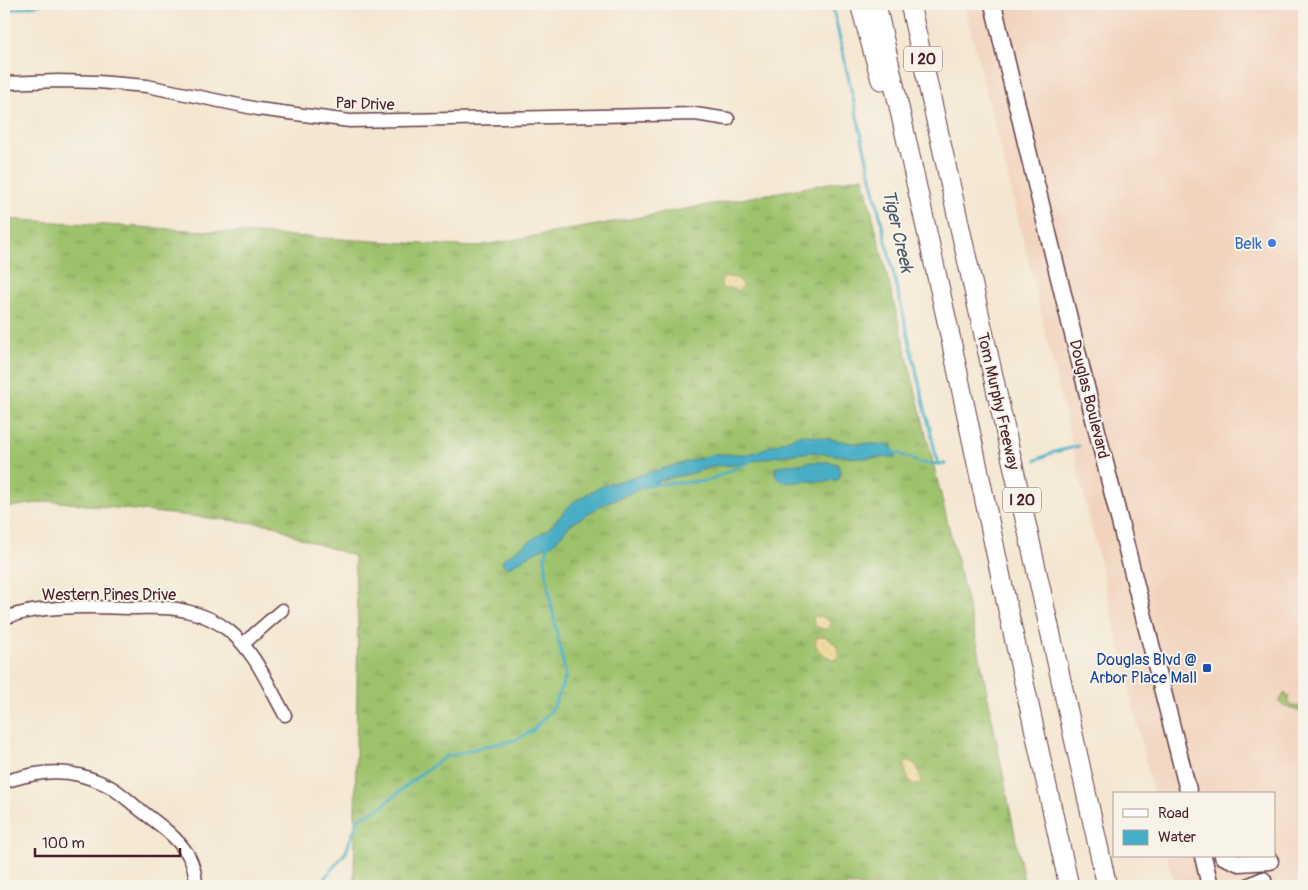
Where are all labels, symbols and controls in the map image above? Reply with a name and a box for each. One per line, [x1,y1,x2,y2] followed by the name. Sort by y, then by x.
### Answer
[904,46,942,72] road number: I 20
[335,93,395,115] street label: Par Drive
[877,188,918,276] water label: Tiger Creek
[1235,234,1262,254] place label: Belk
[1266,237,1278,249] marker: Belk
[972,331,1024,472] street label: Tom Murphy Freeway
[1065,338,1113,461] street label: Douglas Boulevard
[1003,488,1041,512] road number: I 20
[42,585,176,605] street label: Western Pines Drive
[1089,650,1197,688] place label: Douglas Blvd @ Arbor Place Mall
[1201,662,1213,674] marker: Douglas Blvd @ Arbor Place Mall
[1113,792,1276,858] legend
[1158,804,1189,823] text: Road
[35,825,180,857] scale bar
[1158,828,1197,847] text: Water
[42,834,85,853] text: 100 m

